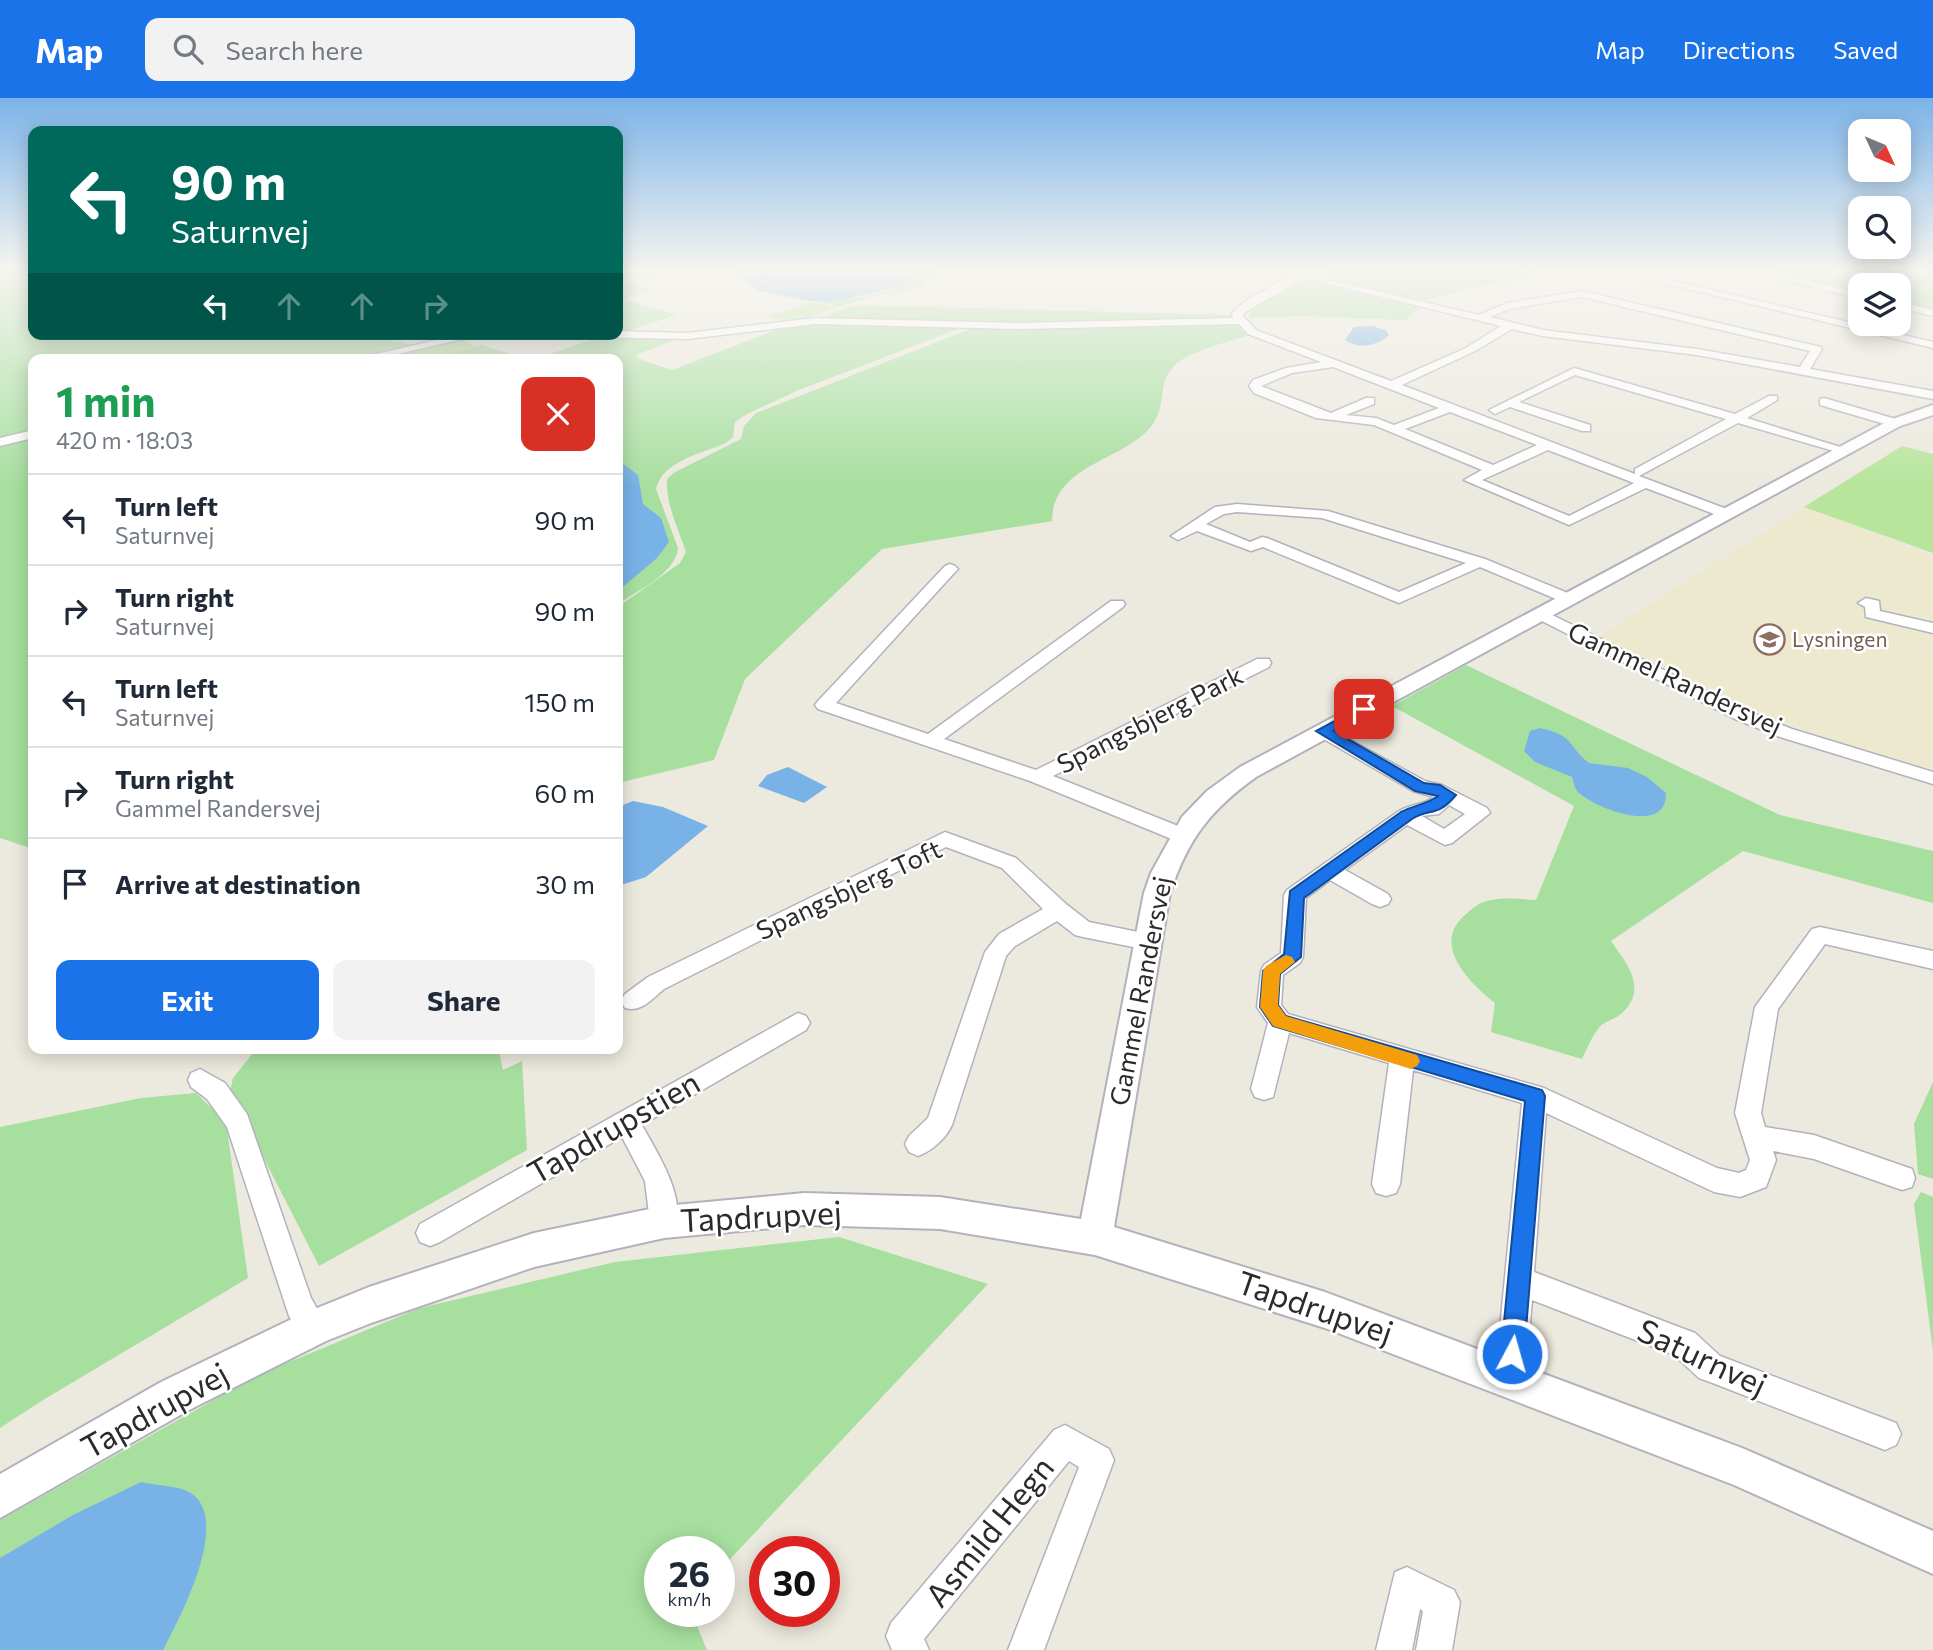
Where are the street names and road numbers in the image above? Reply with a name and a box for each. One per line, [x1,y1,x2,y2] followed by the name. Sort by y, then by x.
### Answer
[1564,614,1788,741] street label: Gammel Randersvej
[1051,658,1248,779] street label: Spangsbjerg Park
[751,832,946,945] street label: Spangsbjerg Toft
[1102,874,1177,1108] street label: Gammel Randersvej
[520,1061,706,1192] street label: Tapdrupstien
[679,1191,843,1239] street label: Tapdrupvej
[1233,1261,1399,1351] street label: Tapdrupvej
[1632,1309,1774,1404] street label: Saturnvej
[74,1352,235,1466] street label: Tapdrupvej
[916,1447,1061,1614] street label: Asmild Hegn

